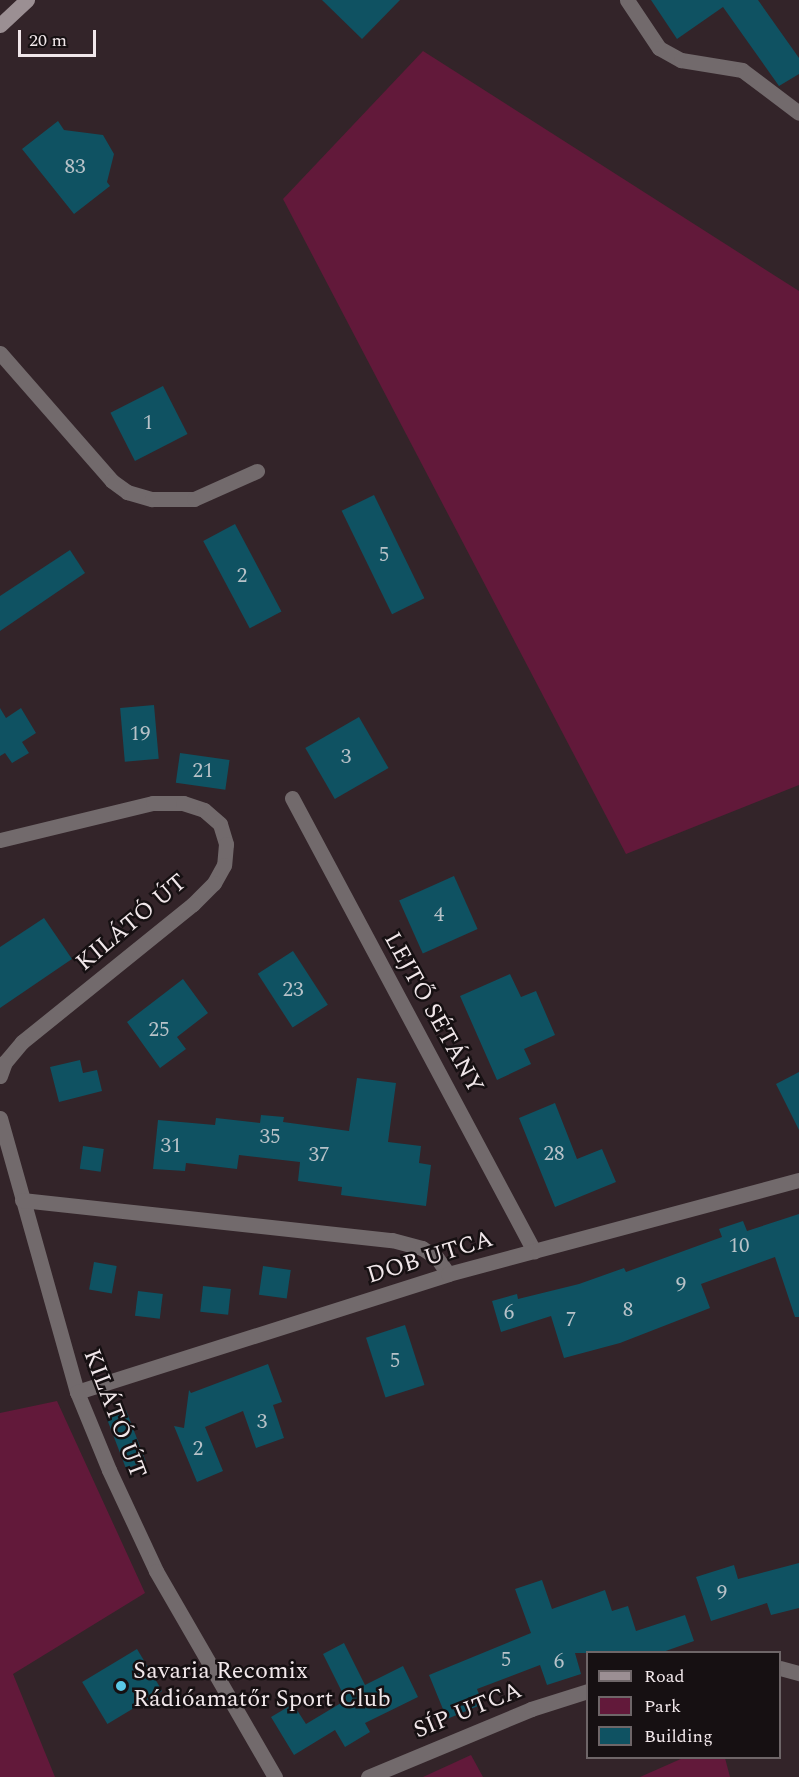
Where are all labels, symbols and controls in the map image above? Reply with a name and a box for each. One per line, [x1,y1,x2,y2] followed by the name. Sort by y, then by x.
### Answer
[21,18,99,56] scale bar
[29,27,67,54] text: 20 m
[65,154,85,180] house number: 83
[143,410,153,436] house number: 1
[379,542,389,568] house number: 5
[237,563,247,589] house number: 2
[130,721,150,747] house number: 19
[341,744,351,770] house number: 3
[193,758,213,784] house number: 21
[71,868,193,978] street label: KILÁTÓ ÚT
[434,902,444,928] house number: 4
[377,927,489,1099] street label: LEJTŐ SÉTÁNY
[283,977,303,1003] house number: 23
[149,1017,169,1043] house number: 25
[260,1124,280,1150] house number: 35
[161,1133,181,1159] house number: 31
[544,1141,564,1167] house number: 28
[309,1142,329,1168] house number: 37
[363,1225,497,1291] street label: DOB UTCA
[729,1233,749,1259] house number: 10
[676,1272,686,1298] house number: 9
[623,1297,633,1323] house number: 8
[504,1300,514,1326] house number: 6
[566,1307,576,1333] house number: 7
[76,1345,152,1483] street label: KILÁTÓ ÚT
[390,1348,400,1374] house number: 5
[257,1409,267,1435] house number: 3
[193,1436,203,1462] house number: 2
[717,1580,727,1606] house number: 9
[501,1647,511,1673] house number: 5
[554,1649,564,1675] house number: 6
[586,1651,781,1759] legend
[133,1658,391,1714] place label: Savaria Recomix Rádióamatőr Sport Club
[644,1663,685,1690] text: Road
[410,1676,526,1746] street label: SÍP UTCA
[114,1679,128,1693] marker: Savaria Recomix Rádióamatőr Sport Club
[644,1693,681,1720] text: Park
[644,1723,713,1750] text: Building

